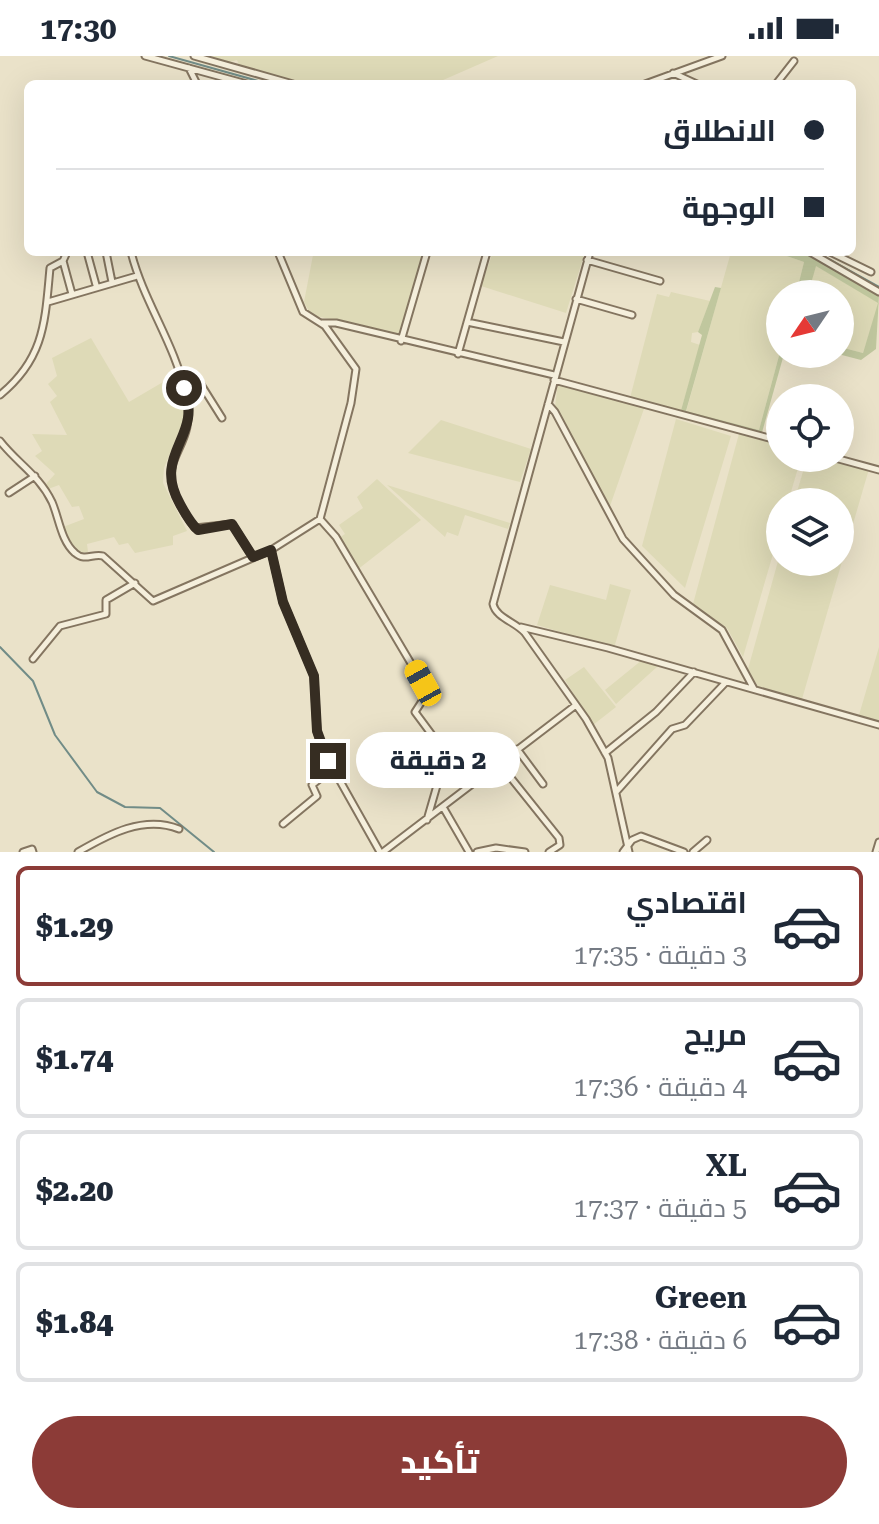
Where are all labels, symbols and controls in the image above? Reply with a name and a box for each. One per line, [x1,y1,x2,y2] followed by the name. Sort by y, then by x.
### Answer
[40,11,117,46] text: 17:30
[663,113,776,148] text: الانطلاق
[682,190,776,225] text: الوجهة
[766,280,854,368] north arrow
[766,280,854,576] map controls
[166,370,202,406] route start
[766,384,854,472] button: locate
[766,488,854,576] button: layers
[401,656,445,710] car
[356,733,520,789] callout: 2 دقيقة
[310,743,346,779] route end
[390,745,486,775] text: 2 دقيقة
[626,885,747,920] text: اقتصادي
[771,890,843,962] icon: car
[36,909,113,944] text: $1.29
[574,940,747,970] text: 3 دقيقة · 17:35
[684,1017,747,1052] text: مريح
[771,1022,843,1094] icon: car
[36,1041,113,1076] text: $1.74
[574,1072,747,1102] text: 4 دقيقة · 17:36
[706,1148,747,1183] text: XL
[771,1154,843,1226] icon: car
[36,1173,113,1208] text: $2.20
[574,1193,747,1223] text: 5 دقيقة · 17:37
[655,1280,747,1315] text: Green
[771,1286,843,1358] icon: car
[36,1305,113,1340] text: $1.84
[574,1325,747,1355] text: 6 دقيقة · 17:38
[32,1416,847,1508] button: تأكيد

